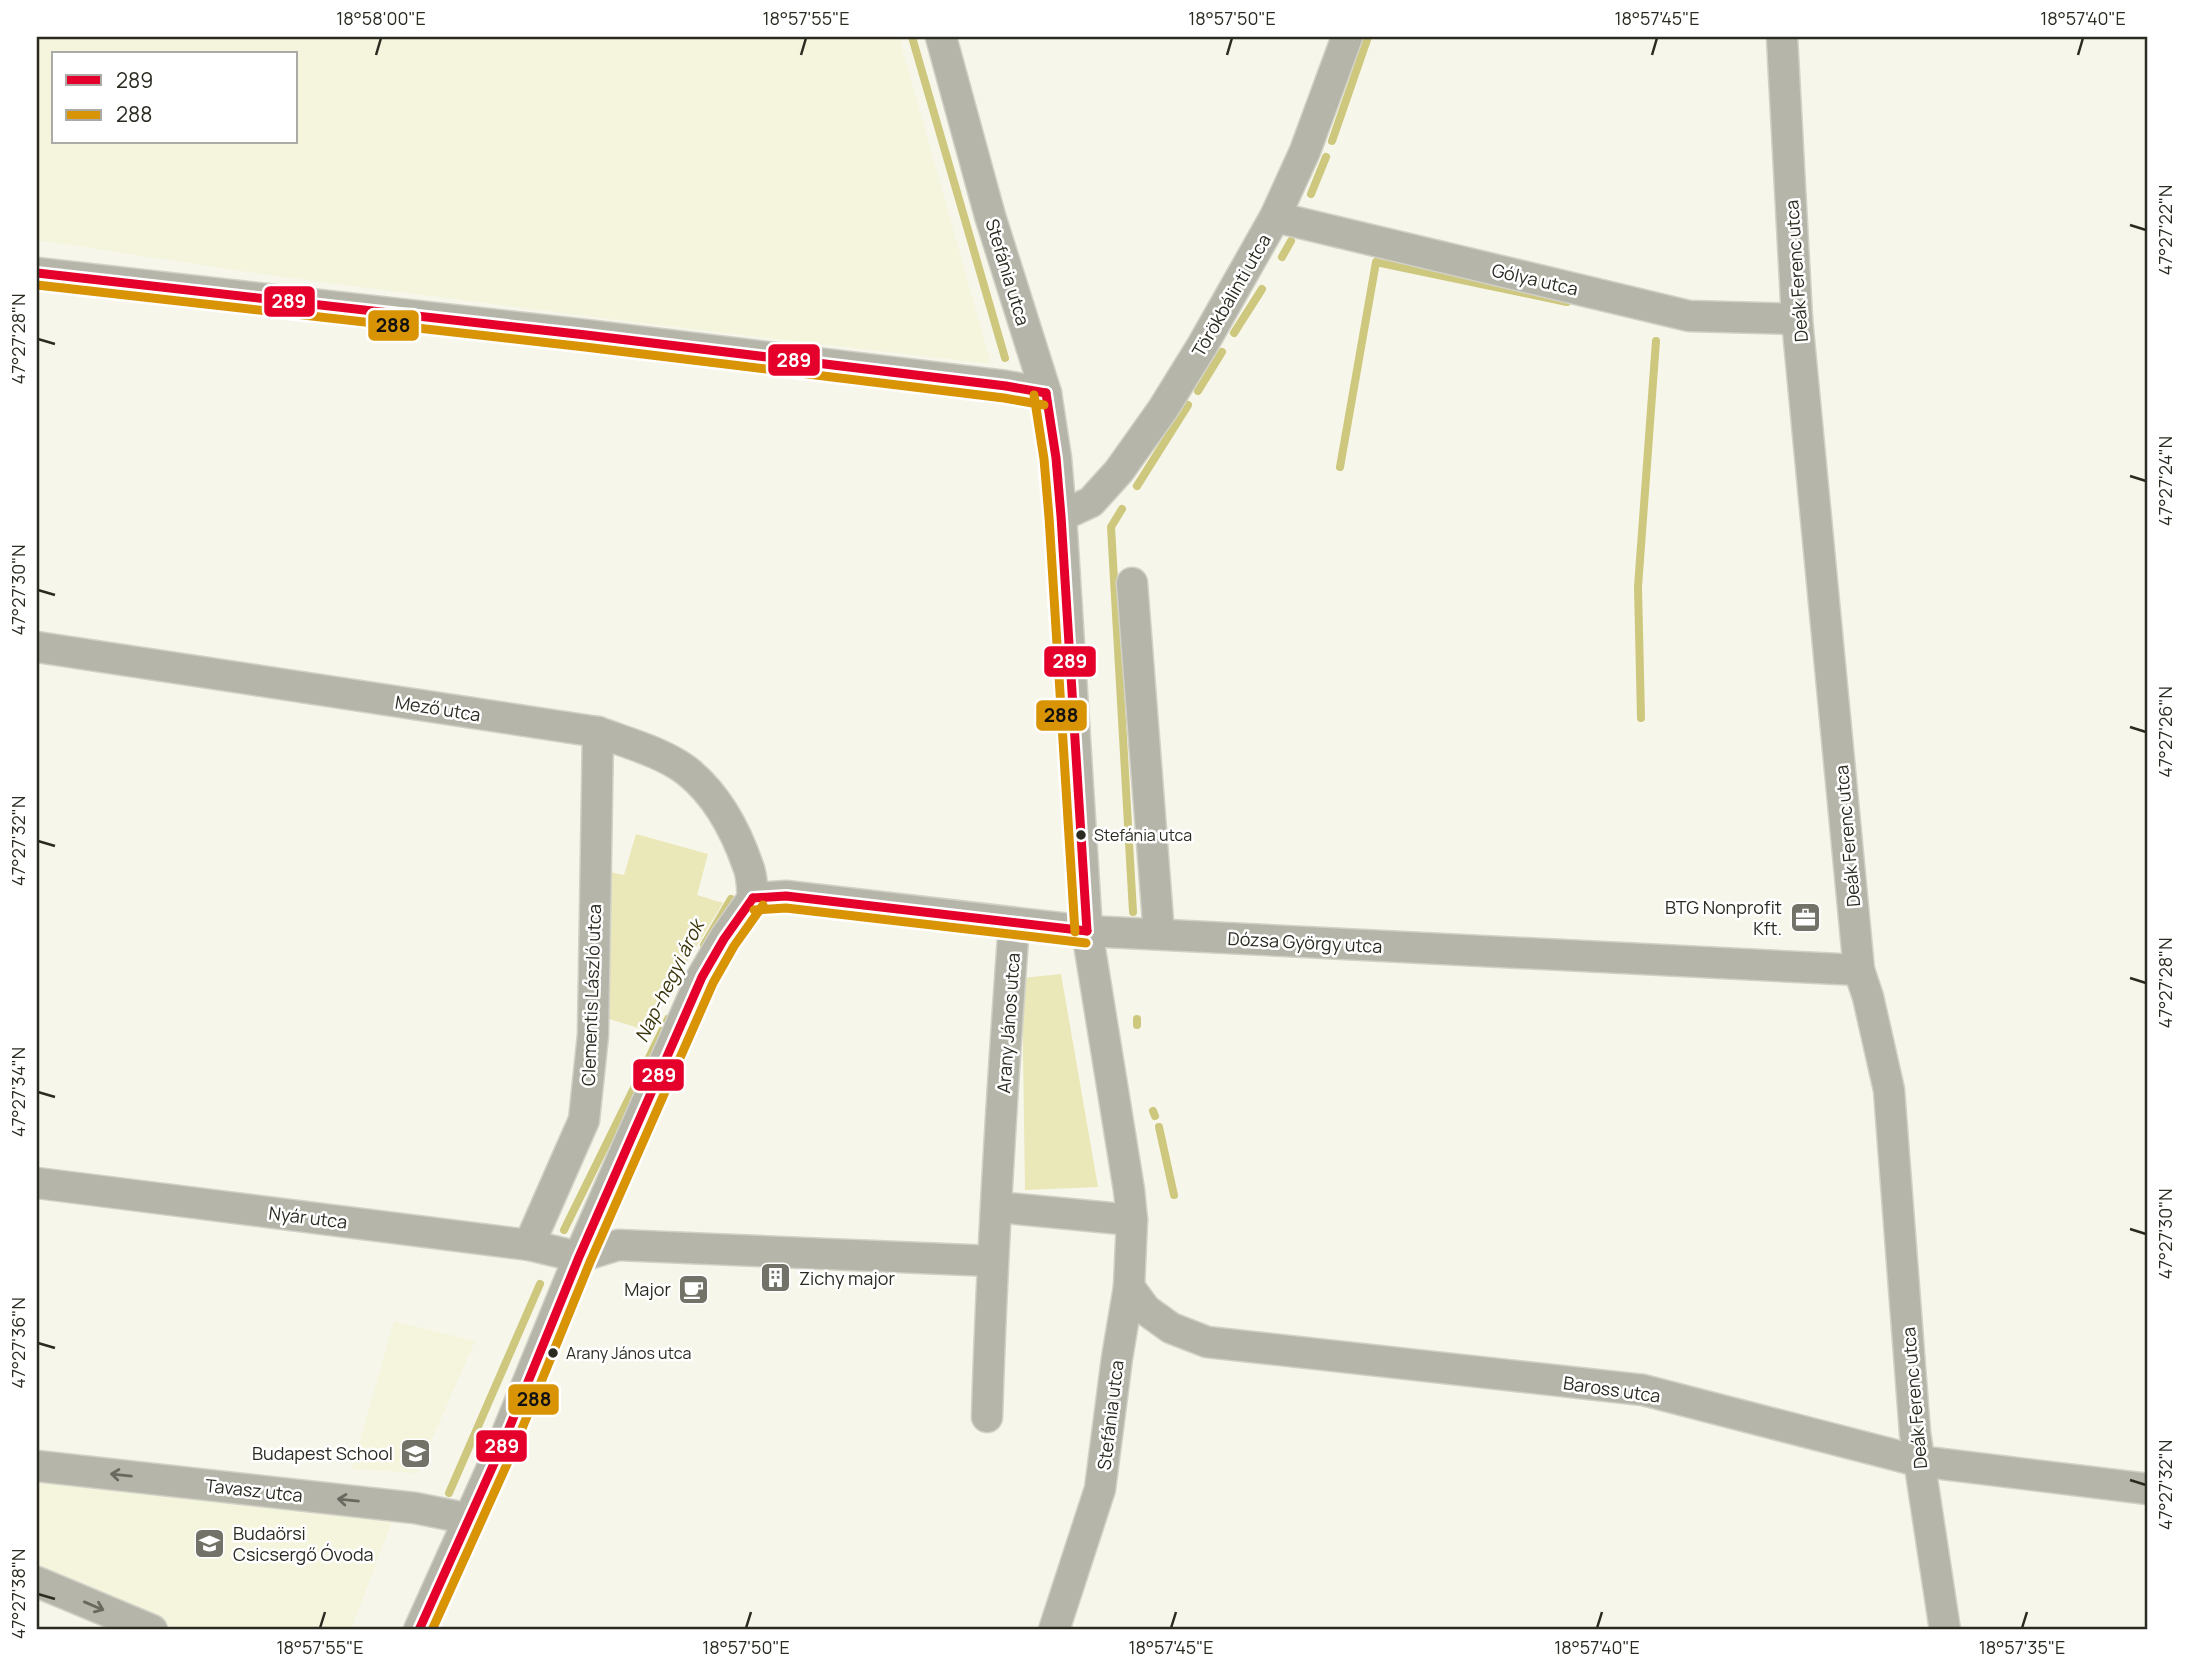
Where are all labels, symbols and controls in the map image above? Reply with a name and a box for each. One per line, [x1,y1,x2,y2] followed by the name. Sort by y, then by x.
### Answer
[336,6,426,30] text: 18°58'00"E
[763,6,849,30] text: 18°57'55"E
[1188,6,1276,30] text: 18°57'50"E
[1614,6,1700,30] text: 18°57'45"E
[2040,6,2126,30] text: 18°57'40"E
[52,52,298,144] legend
[116,66,153,94] text: 289
[116,100,152,128] text: 288
[2153,185,2177,275] text: 47°27'22"N
[1779,199,1813,343] street label: Deák Ferenc utca
[980,216,1036,328] street label: Stefánia utca
[1186,229,1276,361] street label: Törökbálinti utca
[1490,257,1580,301] street label: Gólya utca
[263,285,316,318] line badge: 289
[272,288,306,314] text: 289
[6,294,30,384] text: 47°27'28"N
[367,309,420,342] line badge: 288
[376,312,410,338] text: 288
[767,343,821,377] line badge: 289
[777,347,811,373] text: 289
[2153,436,2177,526] text: 47°27'24"N
[6,544,30,636] text: 47°27'30"N
[1043,645,1097,678] line badge: 289
[1053,648,1087,674] text: 289
[2153,686,2177,778] text: 47°27'26"N
[394,689,482,727] street label: Mező utca
[1035,699,1088,732] line badge: 288
[1044,702,1078,728] text: 288
[1829,764,1865,908] street label: Deák Ferenc utca
[6,796,30,886] text: 47°27'32"N
[1094,824,1192,846] place label: Stefánia utca
[1074,828,1088,842] marker: Stefánia utca
[1665,895,1782,940] place label: BTG Nonprofit Kft.
[1788,900,1822,934] office icon: BTG Nonprofit Kft.
[576,904,606,1086] street label: Clementis László utca
[628,913,711,1046] water label: Nap-hegyi árok
[1227,926,1383,958] street label: Dózsa György utca
[2153,938,2177,1028] text: 47°27'28"N
[991,952,1025,1094] street label: Arany János utca
[6,1047,30,1137] text: 47°27'34"N
[632,1058,685,1092] line badge: 289
[642,1062,676,1088] text: 289
[2153,1188,2177,1280] text: 47°27'30"N
[267,1200,349,1234] street label: Nyár utca
[759,1261,793,1295] building icon: Zichy major
[799,1266,895,1290] place label: Zichy major
[677,1272,711,1306] cafe icon: Major
[624,1277,672,1301] place label: Major
[6,1297,30,1389] text: 47°27'36"N
[1896,1326,1932,1470] street label: Deák Ferenc utca
[566,1342,691,1364] place label: Arany János utca
[546,1346,560,1360] marker: Arany János utca
[1091,1359,1129,1471] street label: Stefánia utca
[1562,1370,1662,1408] street label: Baross utca
[507,1383,560,1416] line badge: 288
[517,1386,551,1412] text: 288
[475,1429,528,1463] line badge: 289
[485,1433,519,1459] text: 289
[399,1436,433,1470] school or university icon: Budapest School
[2153,1440,2177,1530] text: 47°27'32"N
[252,1441,393,1465] place label: Budapest School
[111,1469,133,1482] one-way arrow
[204,1473,304,1507] street label: Tavasz utca
[337,1493,359,1506] one-way arrow
[233,1521,374,1566] place label: Budaörsi Csicsergő Óvoda
[193,1526,227,1560] school or university icon: Budaörsi Csicsergő Óvoda
[6,1549,30,1639] text: 47°27'38"N
[83,1601,105,1614] one-way arrow
[277,1635,363,1659] text: 18°57'55"E
[702,1635,790,1659] text: 18°57'50"E
[1128,1635,1214,1659] text: 18°57'45"E
[1554,1635,1640,1659] text: 18°57'40"E
[1979,1635,2065,1659] text: 18°57'35"E

